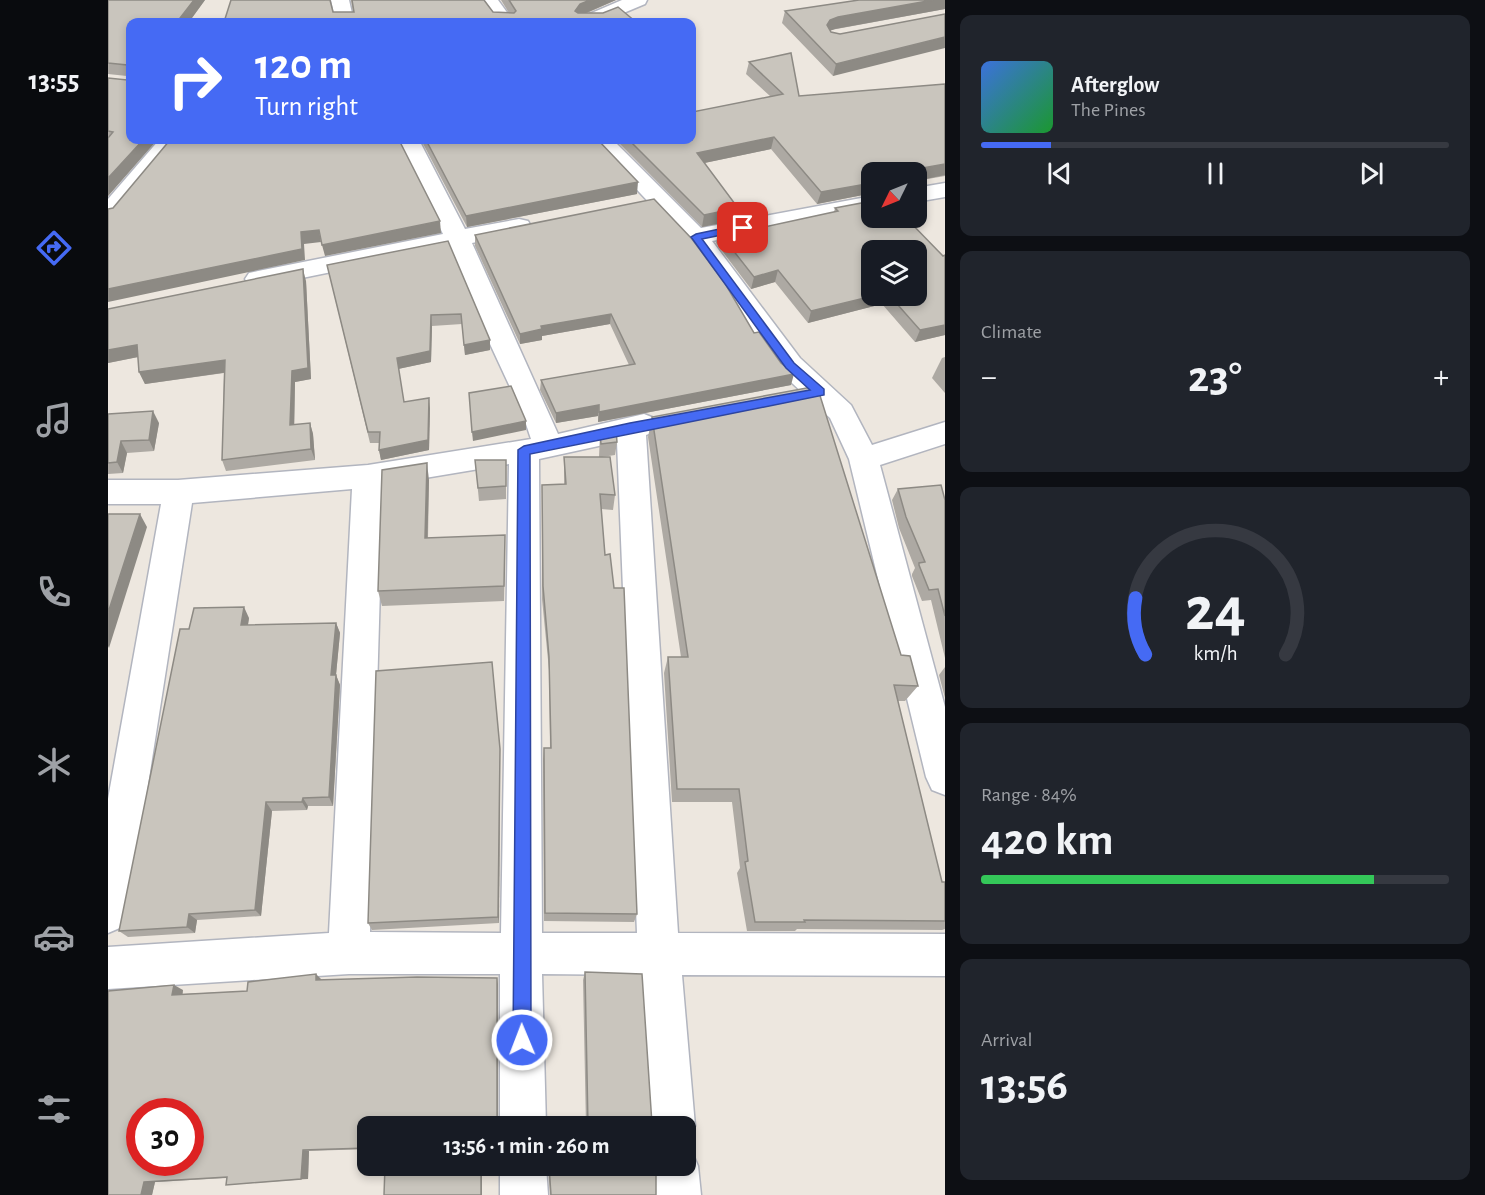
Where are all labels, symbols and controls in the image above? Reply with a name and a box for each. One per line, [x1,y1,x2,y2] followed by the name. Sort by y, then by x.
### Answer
[156,42,234,120] icon: right
[255,44,352,86] text: 120 m
[29,67,79,94] text: 13:55
[1071,74,1159,96] text: Afterglow
[255,93,358,120] text: Turn right
[1071,100,1146,120] text: The Pines
[1043,157,1076,190] icon: previous
[1199,157,1232,190] icon: pause
[1355,157,1388,190] icon: next
[861,162,927,228] north arrow
[861,162,927,306] map controls
[717,202,768,253] pin
[726,211,759,244] icon: arrive
[33,227,75,269] icon: directions
[861,240,927,306] button: layers
[981,322,1042,342] text: Climate
[1188,355,1242,400] text: 23°
[981,361,997,394] text: −
[1433,361,1449,394] text: +
[33,399,75,441] icon: music
[33,571,75,613] icon: phone
[1185,579,1245,641] text: 24
[1193,643,1237,664] text: km/h
[33,744,75,786] icon: climate
[981,785,1077,805] text: Range · 84%
[981,818,1114,863] text: 420 km
[33,916,75,958] icon: car
[490,1008,554,1072] position arrow
[981,1030,1032,1050] text: Arrival
[981,1063,1068,1108] text: 13:56
[33,1088,75,1130] icon: filters
[126,1098,204,1176] speed limit sign: 30
[444,1135,609,1157] text: 13:56 · 1 min · 260 m

